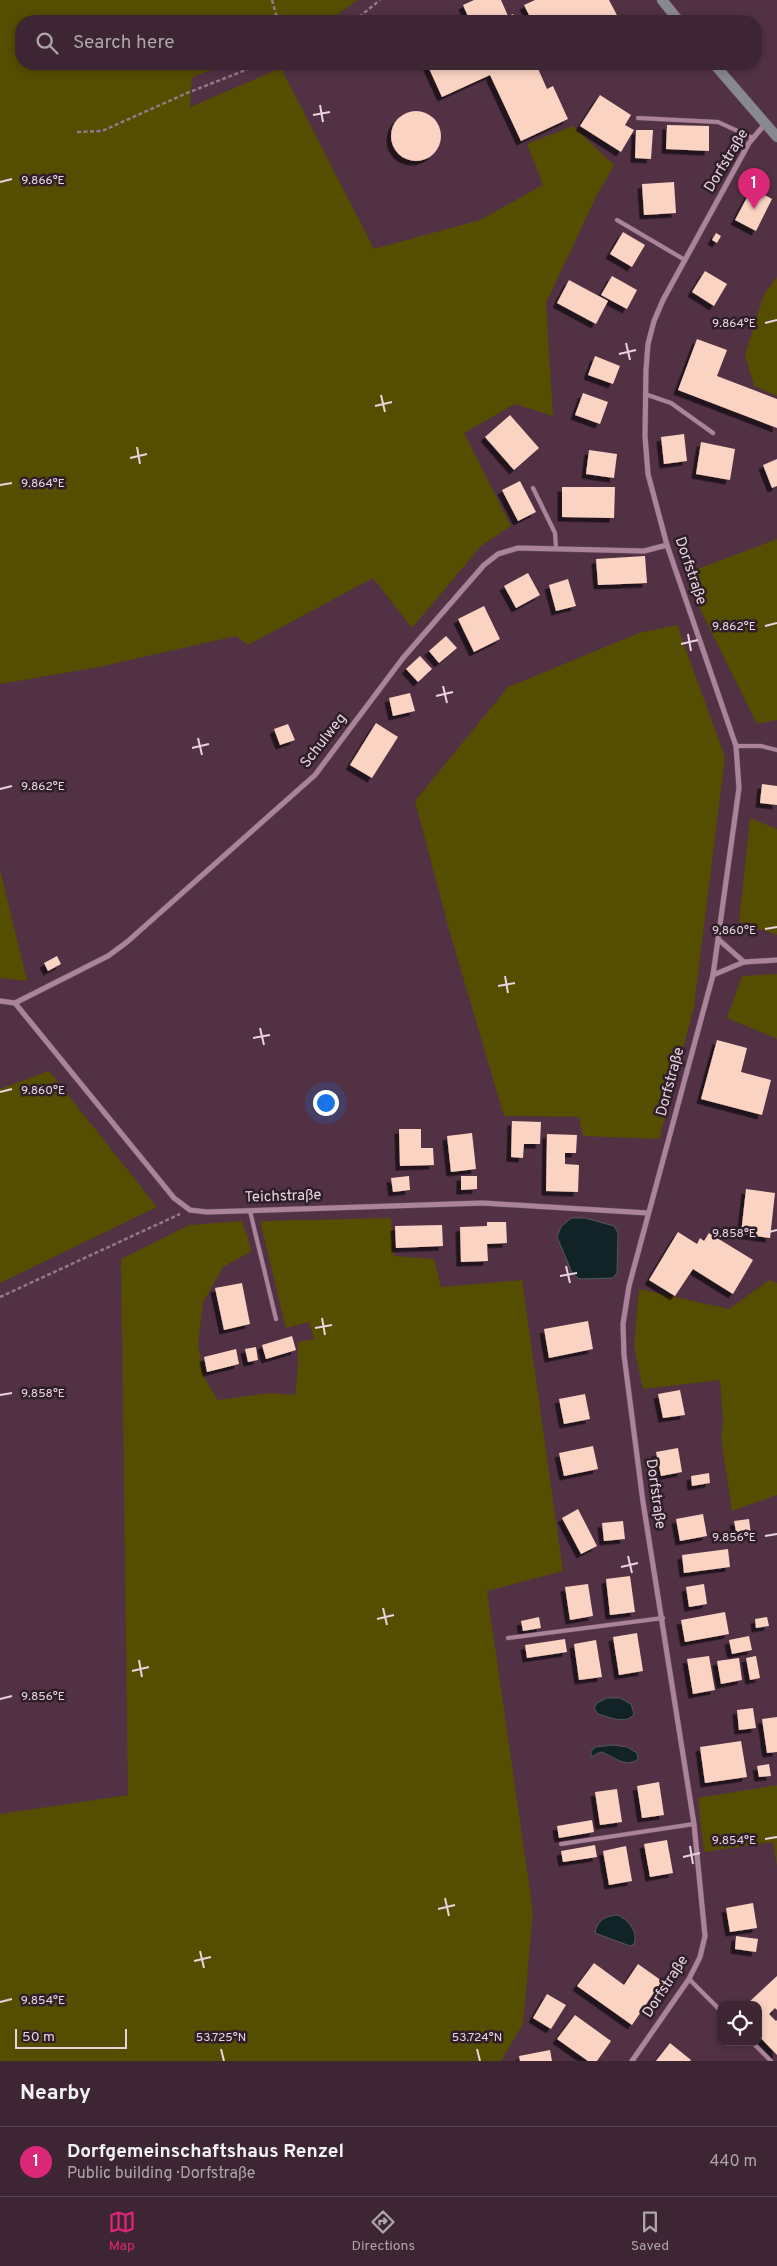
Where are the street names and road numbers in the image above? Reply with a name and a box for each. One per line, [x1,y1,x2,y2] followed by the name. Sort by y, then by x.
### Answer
[701,126,753,196] street label: Dorfstraße
[670,534,710,608] street label: Dorfstraße
[297,710,351,772] street label: Schulweg
[653,1045,689,1119] street label: Dorfstraße
[244,1186,322,1208] street label: Teichstraße
[641,1458,669,1530] street label: Dorfstraße
[639,1952,693,2022] street label: Dorfstraße

